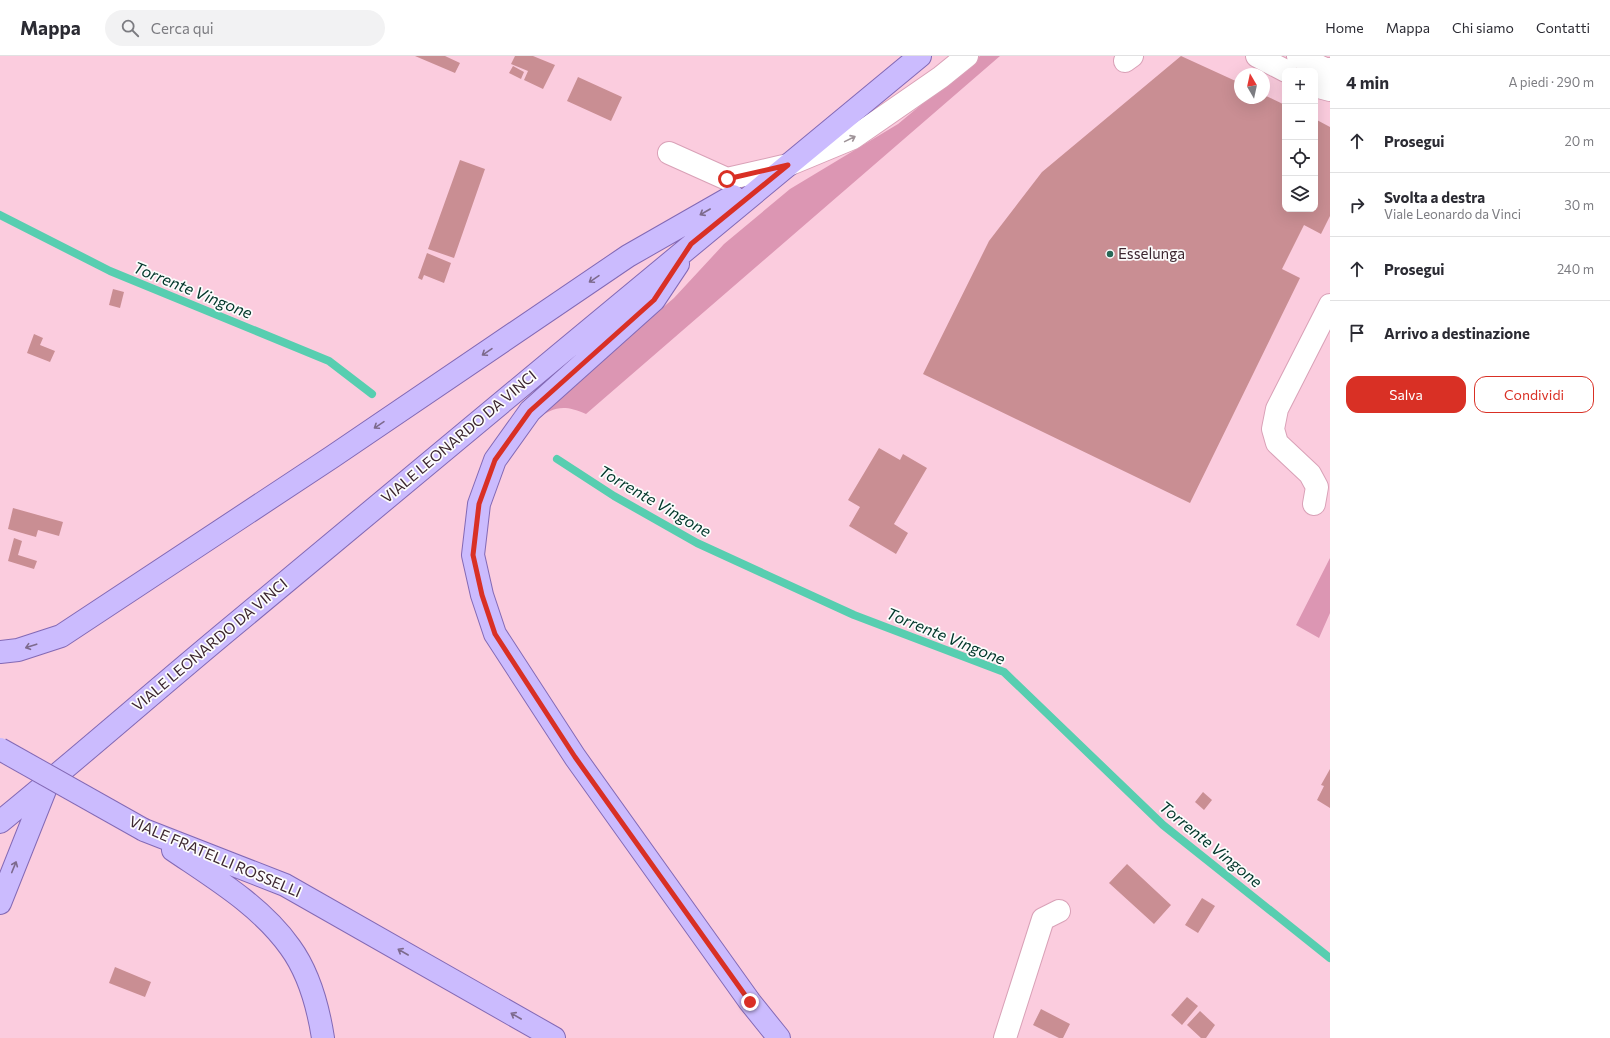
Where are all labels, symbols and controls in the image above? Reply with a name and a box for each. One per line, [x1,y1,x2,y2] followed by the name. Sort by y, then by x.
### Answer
[105,10,385,46] search box
[20,16,81,39] text: Mappa
[119,17,141,39] icon: search
[151,19,214,37] text: Cerca qui
[1325,19,1364,36] text: Home
[1386,19,1430,36] text: Mappa
[1452,19,1514,36] text: Chi siamo
[1536,19,1590,36] text: Contatti
[1234,68,1270,104] north arrow
[1282,68,1318,212] map controls
[1282,68,1318,104] button: +
[1346,72,1389,93] text: 4 min
[1508,74,1594,90] text: A piedi · 290 m
[1282,104,1318,140] button: −
[1346,130,1368,152] icon: ahead
[1384,132,1444,150] text: Prosegui
[1565,133,1594,149] text: 20 m
[843,135,855,142] one-way arrow
[1282,140,1318,176] button: locate
[718,170,736,188] route start
[1282,176,1318,212] button: layers
[1384,188,1485,206] text: Svolta a destra
[1346,194,1368,216] icon: right
[1564,197,1594,213] text: 30 m
[1384,206,1521,222] text: Viale Leonardo da Vinci
[699,208,711,216] one-way arrow
[1118,244,1185,262] place label: Esselunga
[1105,249,1115,259] marker: Esselunga
[131,257,256,322] water label: Torrente Vingone
[1346,258,1368,280] icon: ahead
[1384,260,1444,278] text: Prosegui
[1557,261,1594,277] text: 240 m
[589,275,600,283] one-way arrow
[1346,322,1368,344] icon: arrive
[1384,324,1530,342] text: Arrivo a destinazione
[481,348,492,356] one-way arrow
[377,366,540,506] street label: VIALE LEONARDO DA VINCI
[1346,376,1466,413] button: Salva
[1474,376,1594,413] button: Condividi
[374,421,385,429] one-way arrow
[596,461,715,541] water label: Torrente Vingone
[128,574,291,714] street label: VIALE LEONARDO DA VINCI
[884,603,1009,668] water label: Torrente Vingone
[25,642,37,650] one-way arrow
[1156,796,1267,891] water label: Torrente Vingone
[126,812,304,901] street label: VIALE FRATELLI ROSSELLI
[11,861,19,873] one-way arrow
[397,947,409,955] one-way arrow
[741,993,759,1011] route end
[510,1012,522,1019] one-way arrow

